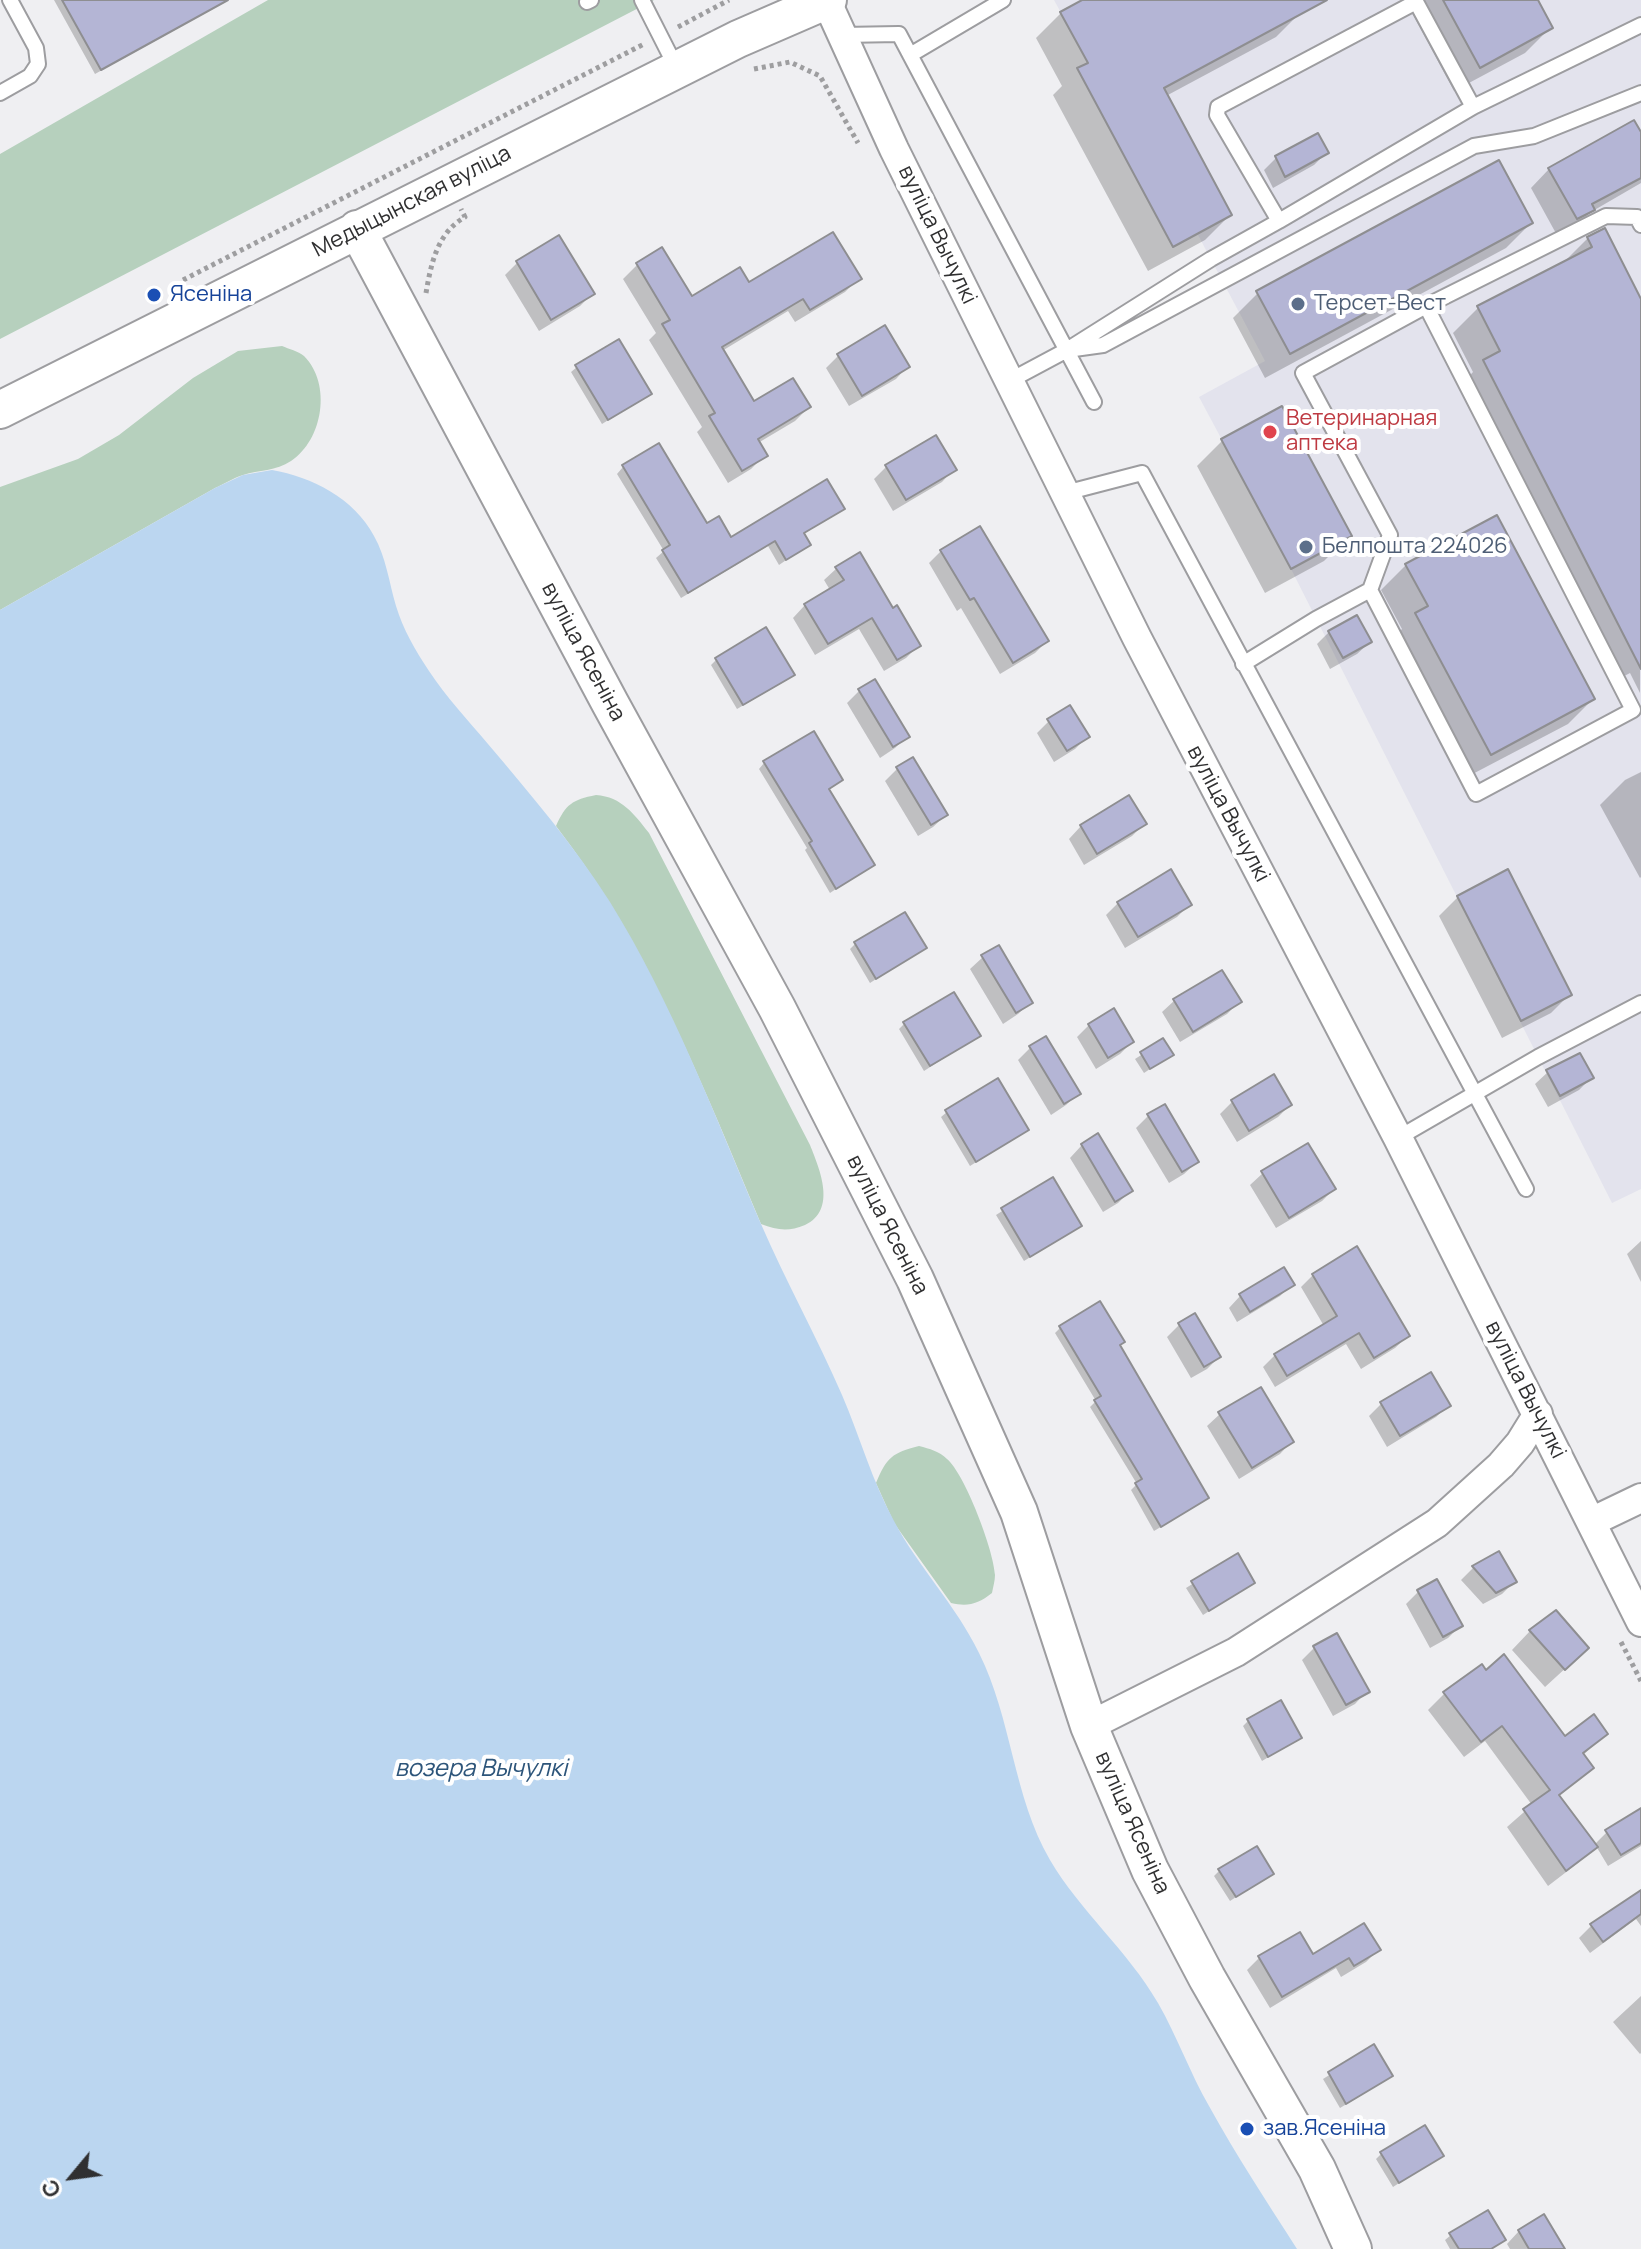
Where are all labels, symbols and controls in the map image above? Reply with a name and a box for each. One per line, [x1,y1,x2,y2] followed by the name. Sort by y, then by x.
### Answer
[308,141,516,263] street label: Медыцынская вуліца
[892,161,982,309] street label: вуліца Вычулкі
[170,282,252,308] place label: Ясеніна
[145,286,163,304] marker: Ясеніна
[1314,291,1446,317] place label: Терсет-Вест
[1289,295,1307,313] marker: Терсет-Вест
[1286,406,1437,458] place label: Ветеринарная аптека
[1261,423,1279,441] marker: Ветеринарная аптека
[1322,534,1508,560] place label: Белпошта 224026
[1297,538,1315,556] marker: Белпошта 224026
[535,578,631,726] street label: вуліца Ясеніна
[1181,741,1275,887] street label: вуліца Вычулкі
[840,1151,934,1299] street label: вуліца Ясеніна
[1479,1317,1571,1463] street label: вуліца Вычулкі
[1089,1748,1175,1898] street label: вуліца Ясеніна
[395,1755,567,1783] water label: возера Вычулкі
[1263,2116,1386,2142] place label: зав.Ясеніна
[1238,2120,1256,2138] marker: зав.Ясеніна
[32,2137,112,2217] north arrow
[34,2174,68,2203] text: С

